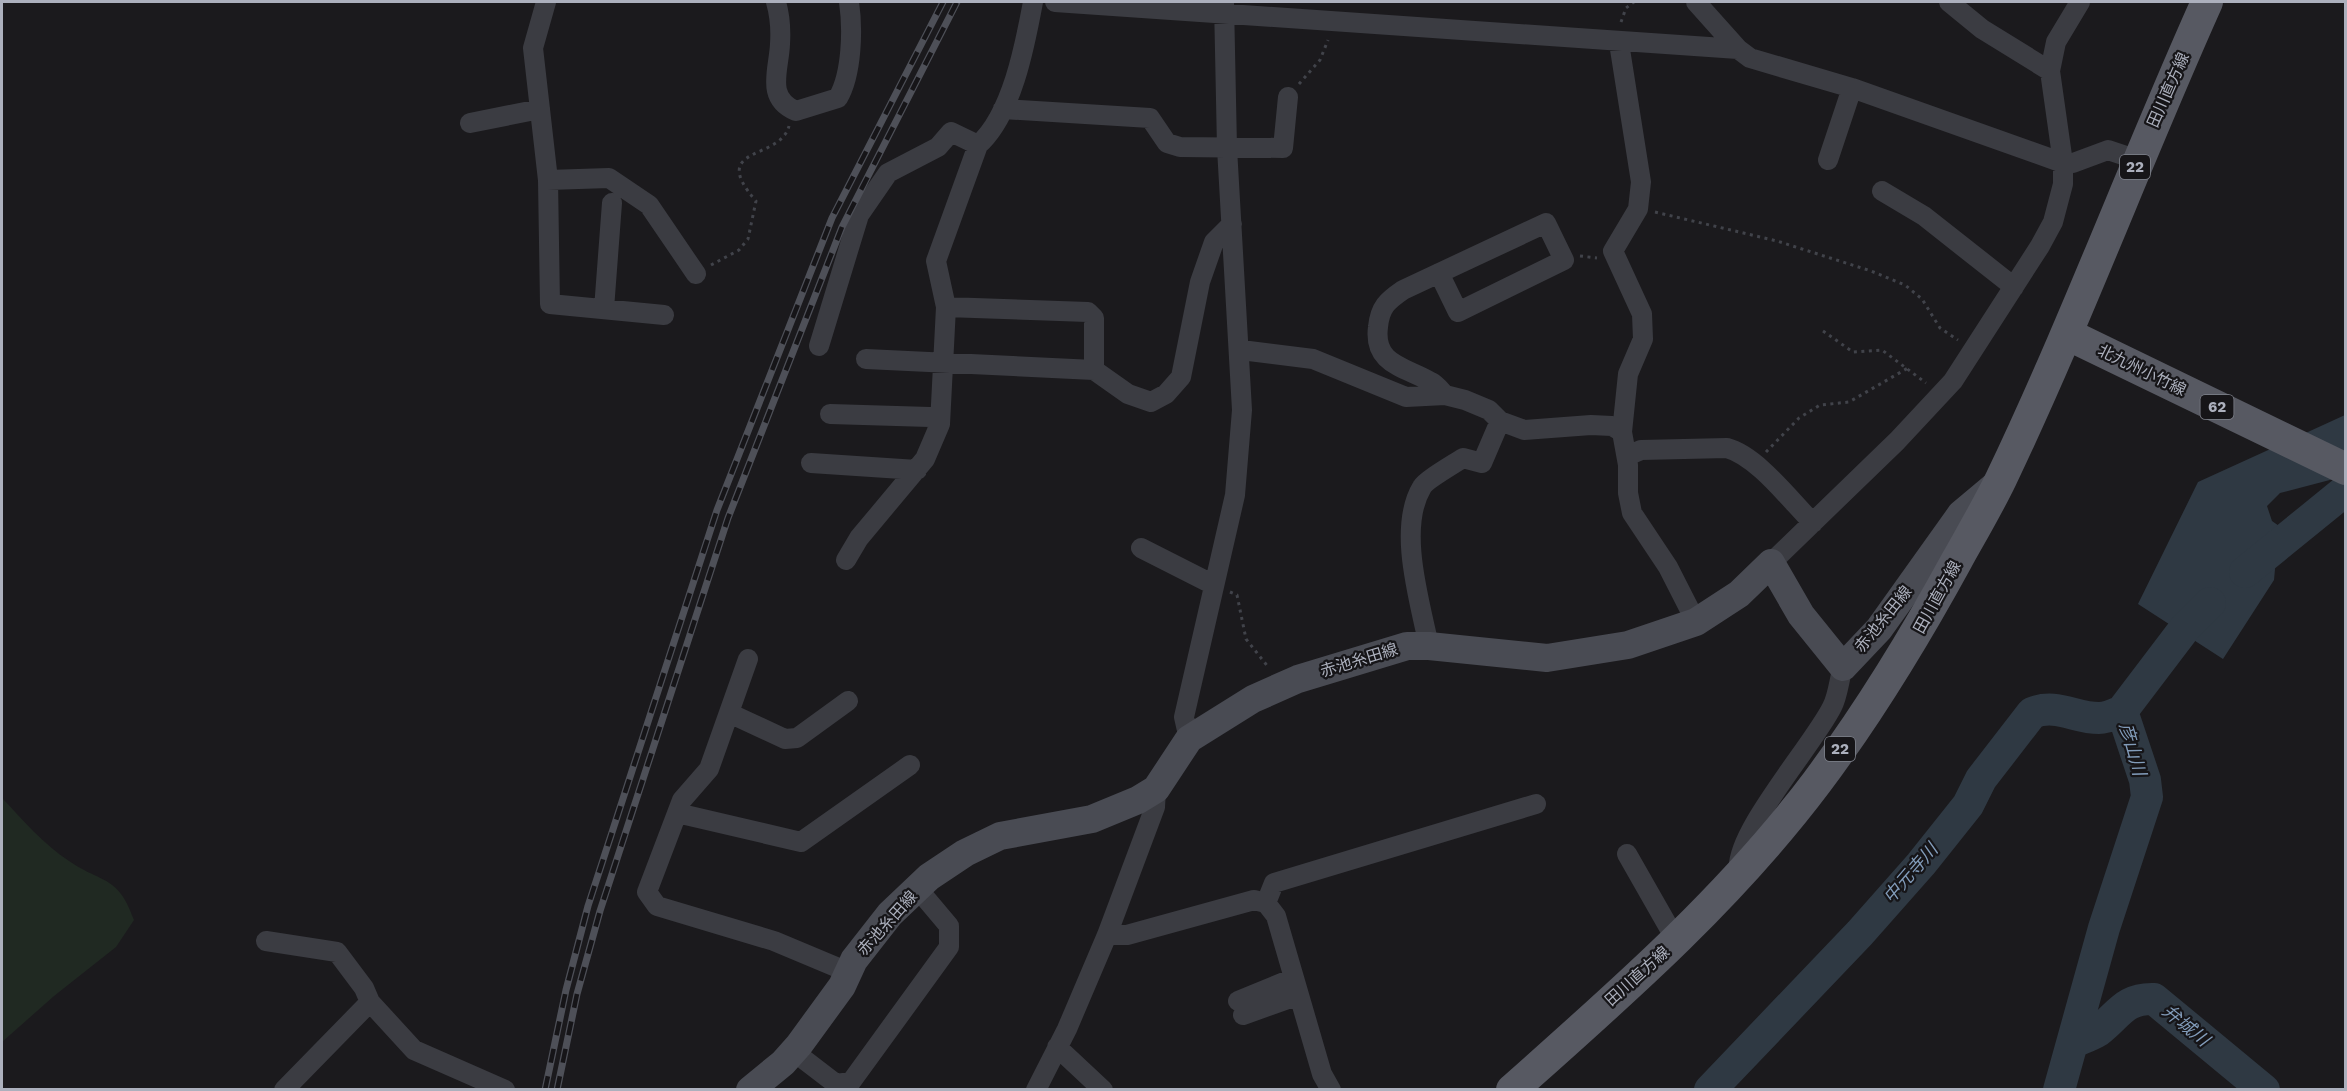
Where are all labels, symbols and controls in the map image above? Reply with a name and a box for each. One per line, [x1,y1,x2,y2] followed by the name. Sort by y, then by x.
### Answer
[2143,50,2193,130] street label: 田川直方線
[2120,155,2150,179] road number: 22
[2095,340,2189,400] street label: 北九州小竹線
[2200,395,2234,419] road number: 62
[1909,557,1965,637] street label: 田川直方線
[1850,582,1916,656] street label: 赤池糸田線
[1318,639,1400,681] street label: 赤池糸田線
[2115,720,2151,780] water label: 彦山川
[1825,737,1855,761] road number: 22
[1878,837,1943,907] water label: 中元寺川
[853,887,921,959] street label: 赤池糸田線
[1601,942,1673,1010] street label: 田川直方線
[2158,1000,2215,1051] water label: 弁城川

